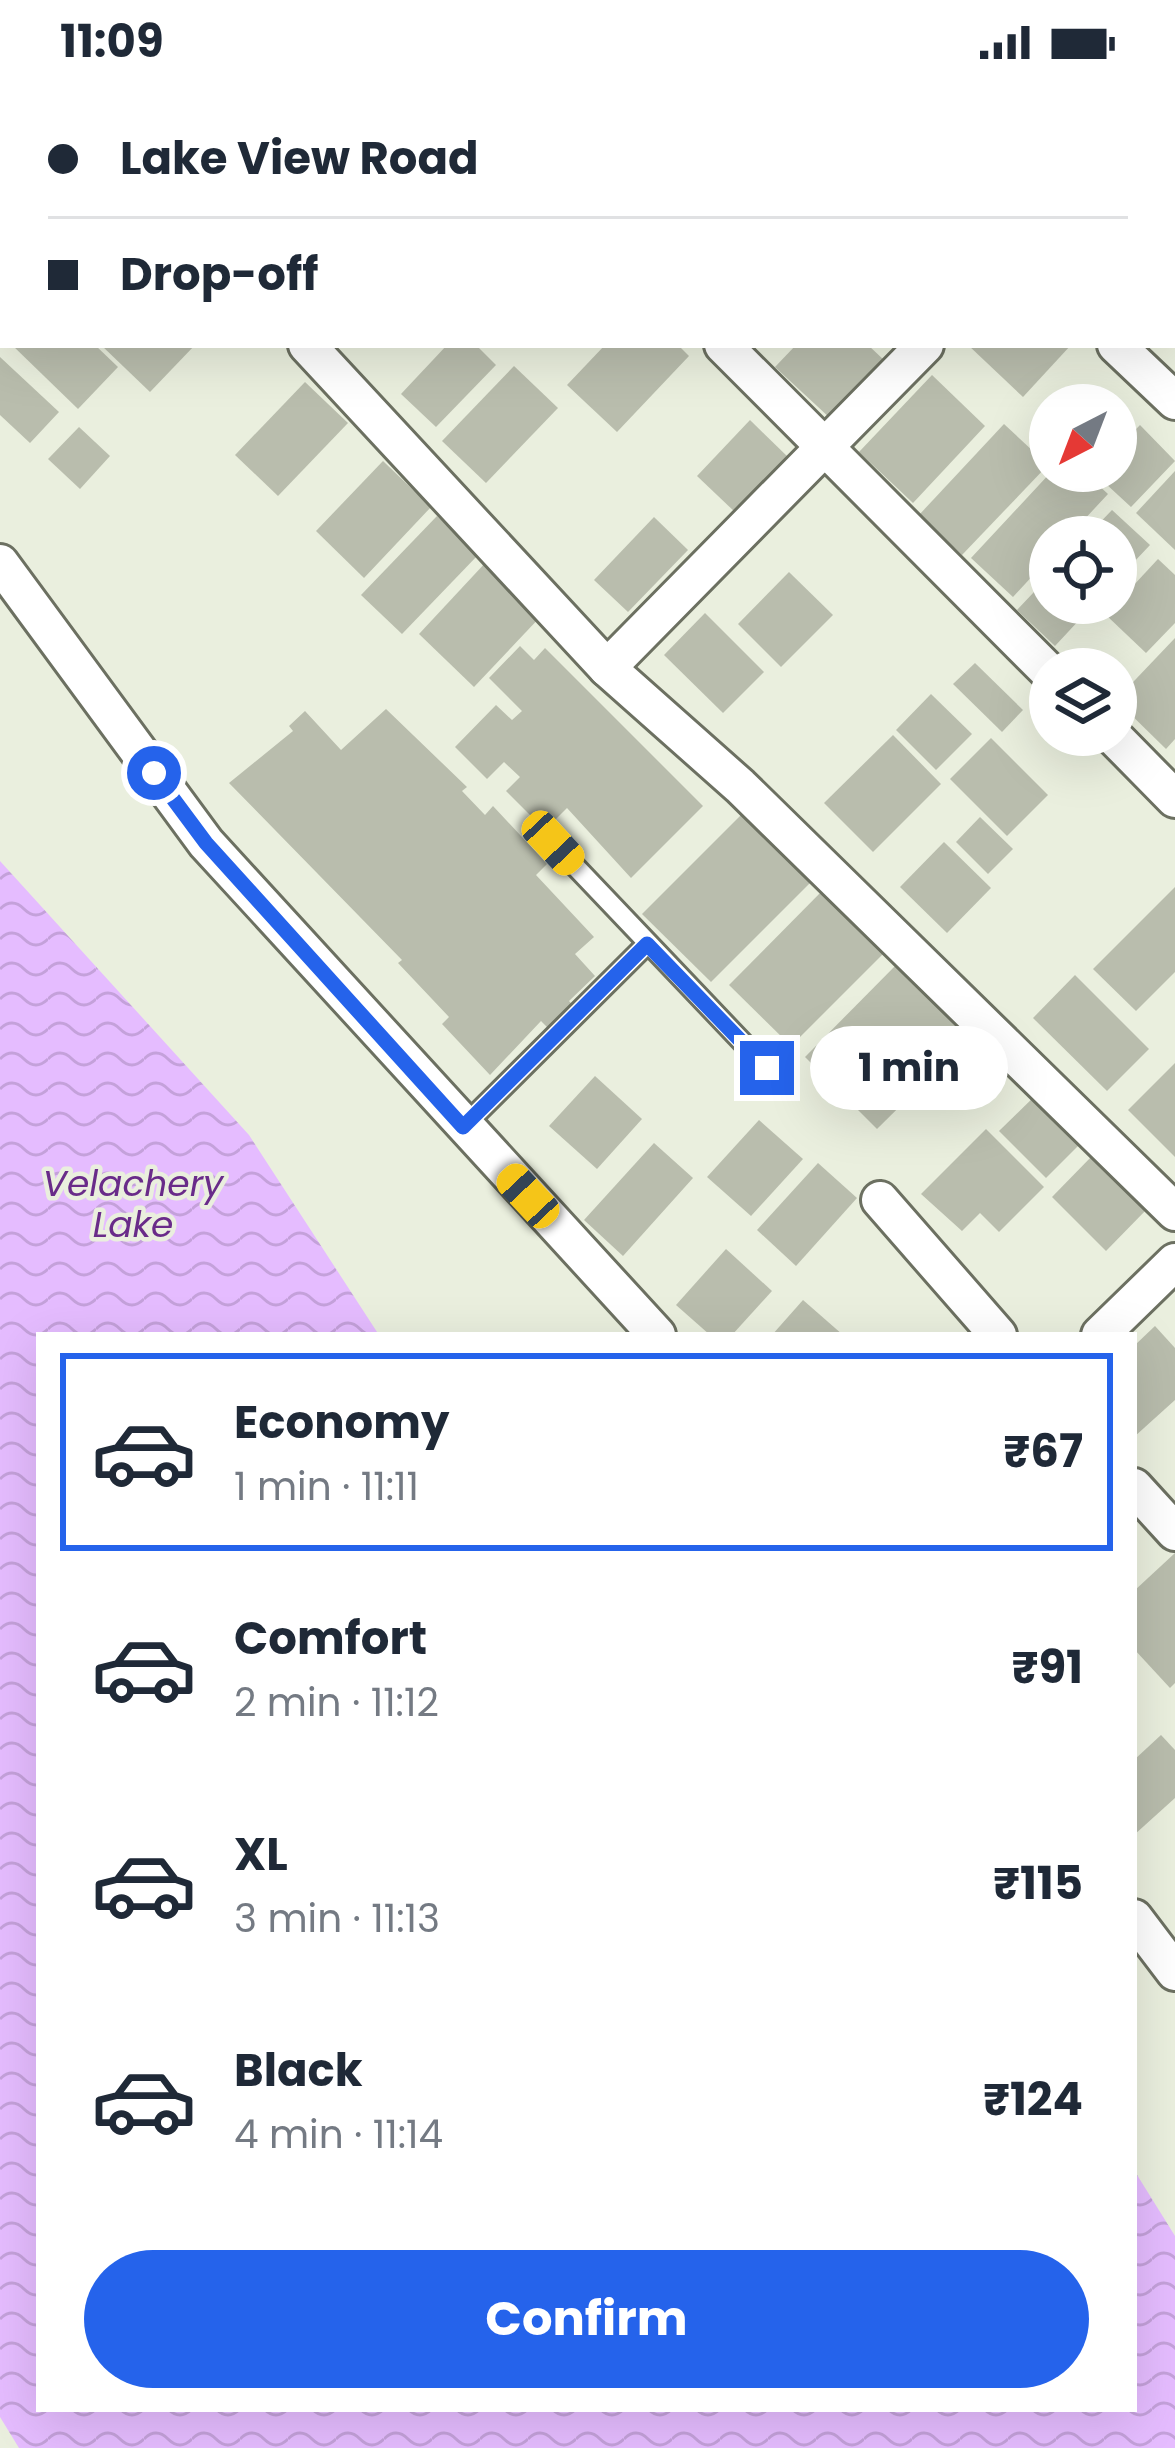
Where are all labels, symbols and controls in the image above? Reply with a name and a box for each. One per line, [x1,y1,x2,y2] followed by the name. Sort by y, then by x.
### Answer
[60,10,164,73] text: 11:09
[120,127,479,190] text: Lake View Road
[120,243,318,306] text: Drop-off
[1029,384,1137,492] north arrow
[1029,384,1137,756] map controls
[1029,516,1137,624] button: locate
[1029,648,1137,756] button: layers
[127,746,181,800] route start
[515,804,591,882] car
[809,1026,1007,1110] callout: 1 min
[858,1040,960,1095] text: 1 min
[740,1041,794,1095] route end
[490,1157,566,1235] car
[43,1158,225,1250] water label: Velachery Lake
[234,1391,449,1454] text: Economy
[90,1398,198,1506] icon: car
[1003,1420,1083,1483] text: ₹67
[234,1459,419,1514] text: 1 min · 11:11
[234,1607,427,1670] text: Comfort
[90,1614,198,1722] icon: car
[1011,1636,1083,1699] text: ₹91
[234,1675,439,1730] text: 2 min · 11:12
[234,1823,288,1886] text: XL
[90,1830,198,1938] icon: car
[993,1852,1083,1915] text: ₹115
[234,1891,440,1946] text: 3 min · 11:13
[234,2039,363,2102] text: Black
[90,2046,198,2154] icon: car
[983,2068,1083,2131] text: ₹124
[234,2107,443,2162] text: 4 min · 11:14
[84,2250,1089,2388] button: Confirm

